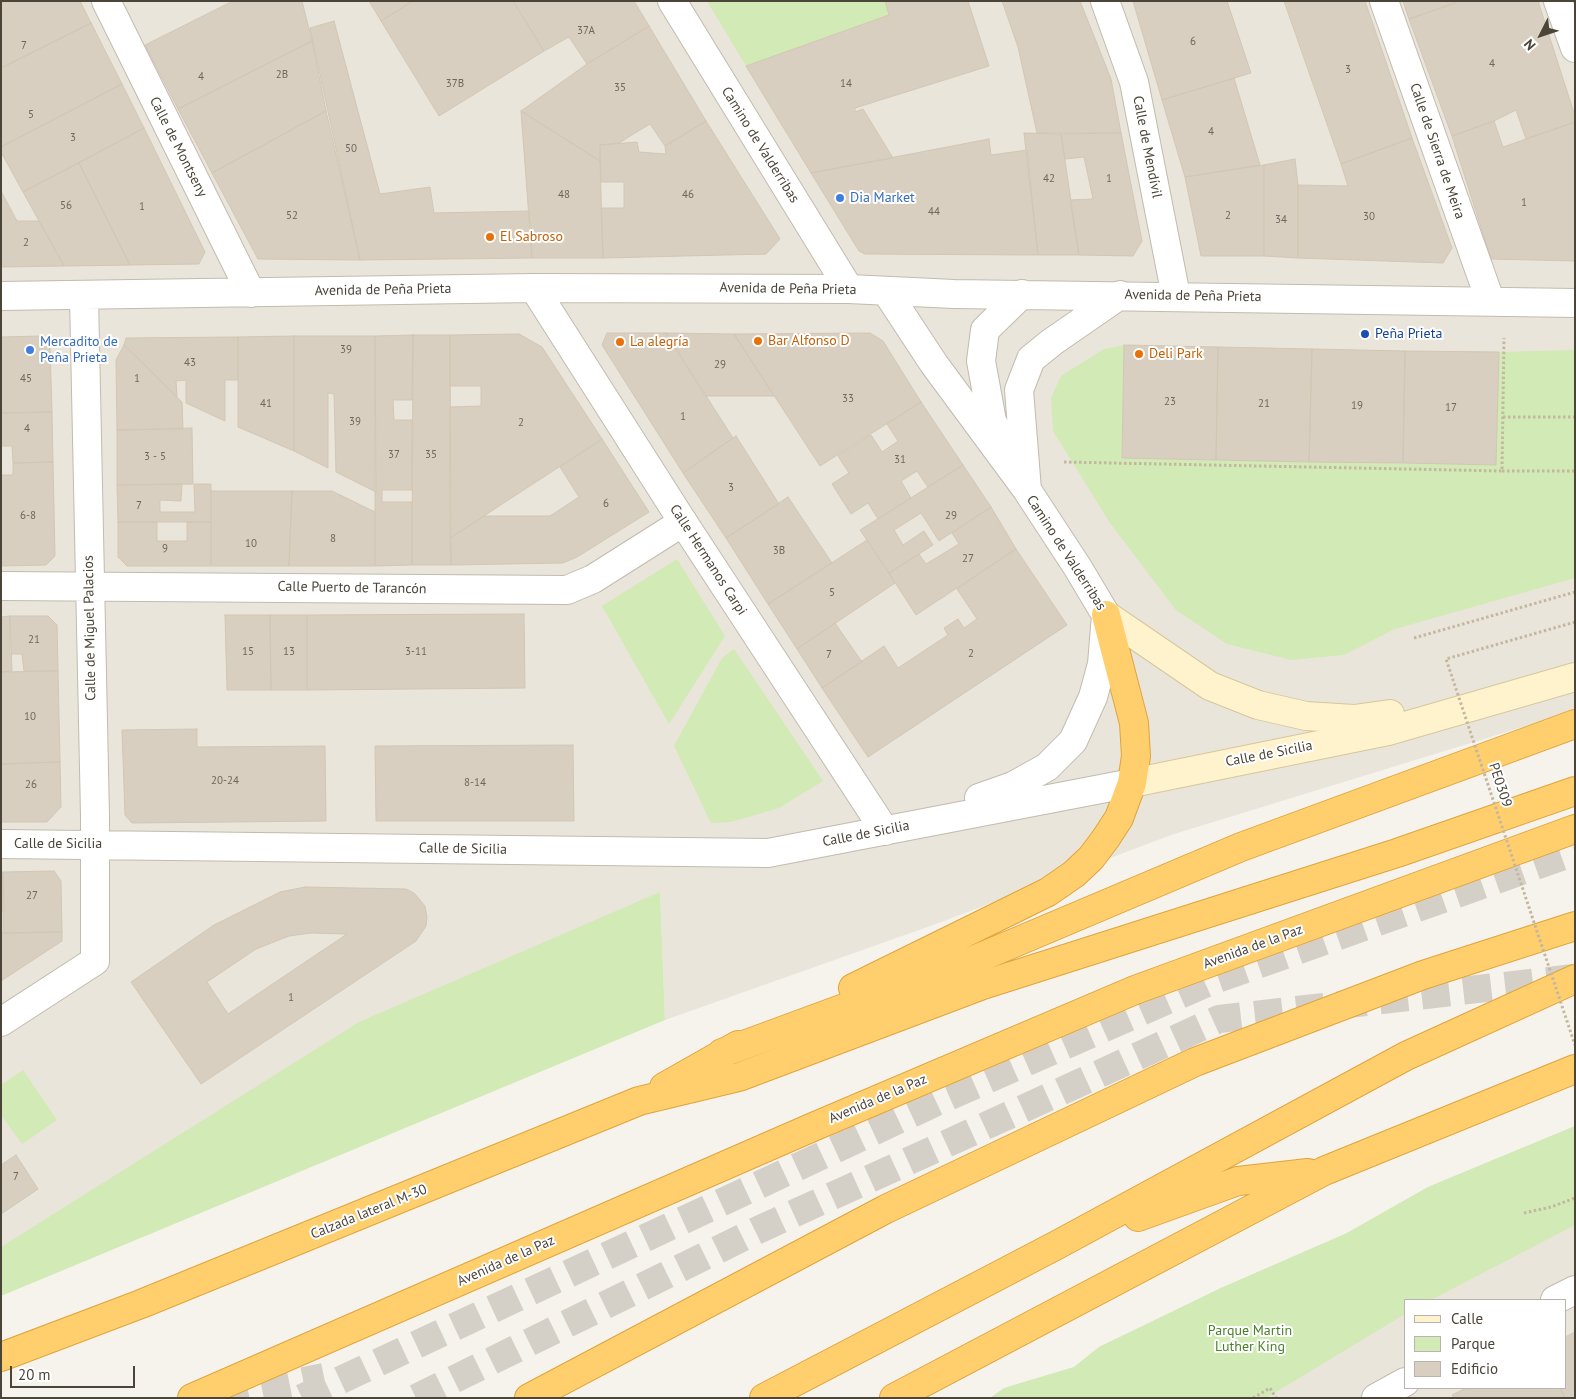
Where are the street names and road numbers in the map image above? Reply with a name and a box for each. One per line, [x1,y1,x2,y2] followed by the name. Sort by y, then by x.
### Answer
[1406,81,1468,221] street label: Calle de Sierra de Meira
[717,84,803,206] street label: Camino de Valderribas
[145,94,211,200] street label: Calle de Montseny
[1129,94,1165,200] street label: Calle de Mendívil
[719,279,857,299] street label: Avenida de Peña Prieta
[314,280,452,300] street label: Avenida de Peña Prieta
[1124,286,1262,306] street label: Avenida de Peña Prieta
[1023,492,1109,614] street label: Camino de Valderribas
[666,501,750,619] street label: Calle Hermanos Carpi
[80,555,100,701] street label: Calle de Miguel Palacios
[277,578,427,598] street label: Calle Puerto de Tarancón
[1224,737,1314,771] street label: Calle de Sicilia
[1485,761,1515,809] street label: PE0309
[821,817,911,851] street label: Calle de Sicilia
[14,836,102,852] street label: Calle de Sicilia
[419,840,507,858] street label: Calle de Sicilia
[1201,921,1305,973] street label: Avenida de la Paz
[827,1071,929,1127] street label: Avenida de la Paz
[308,1181,430,1243] street label: Calzada lateral M-30
[455,1232,557,1290] street label: Avenida de la Paz

